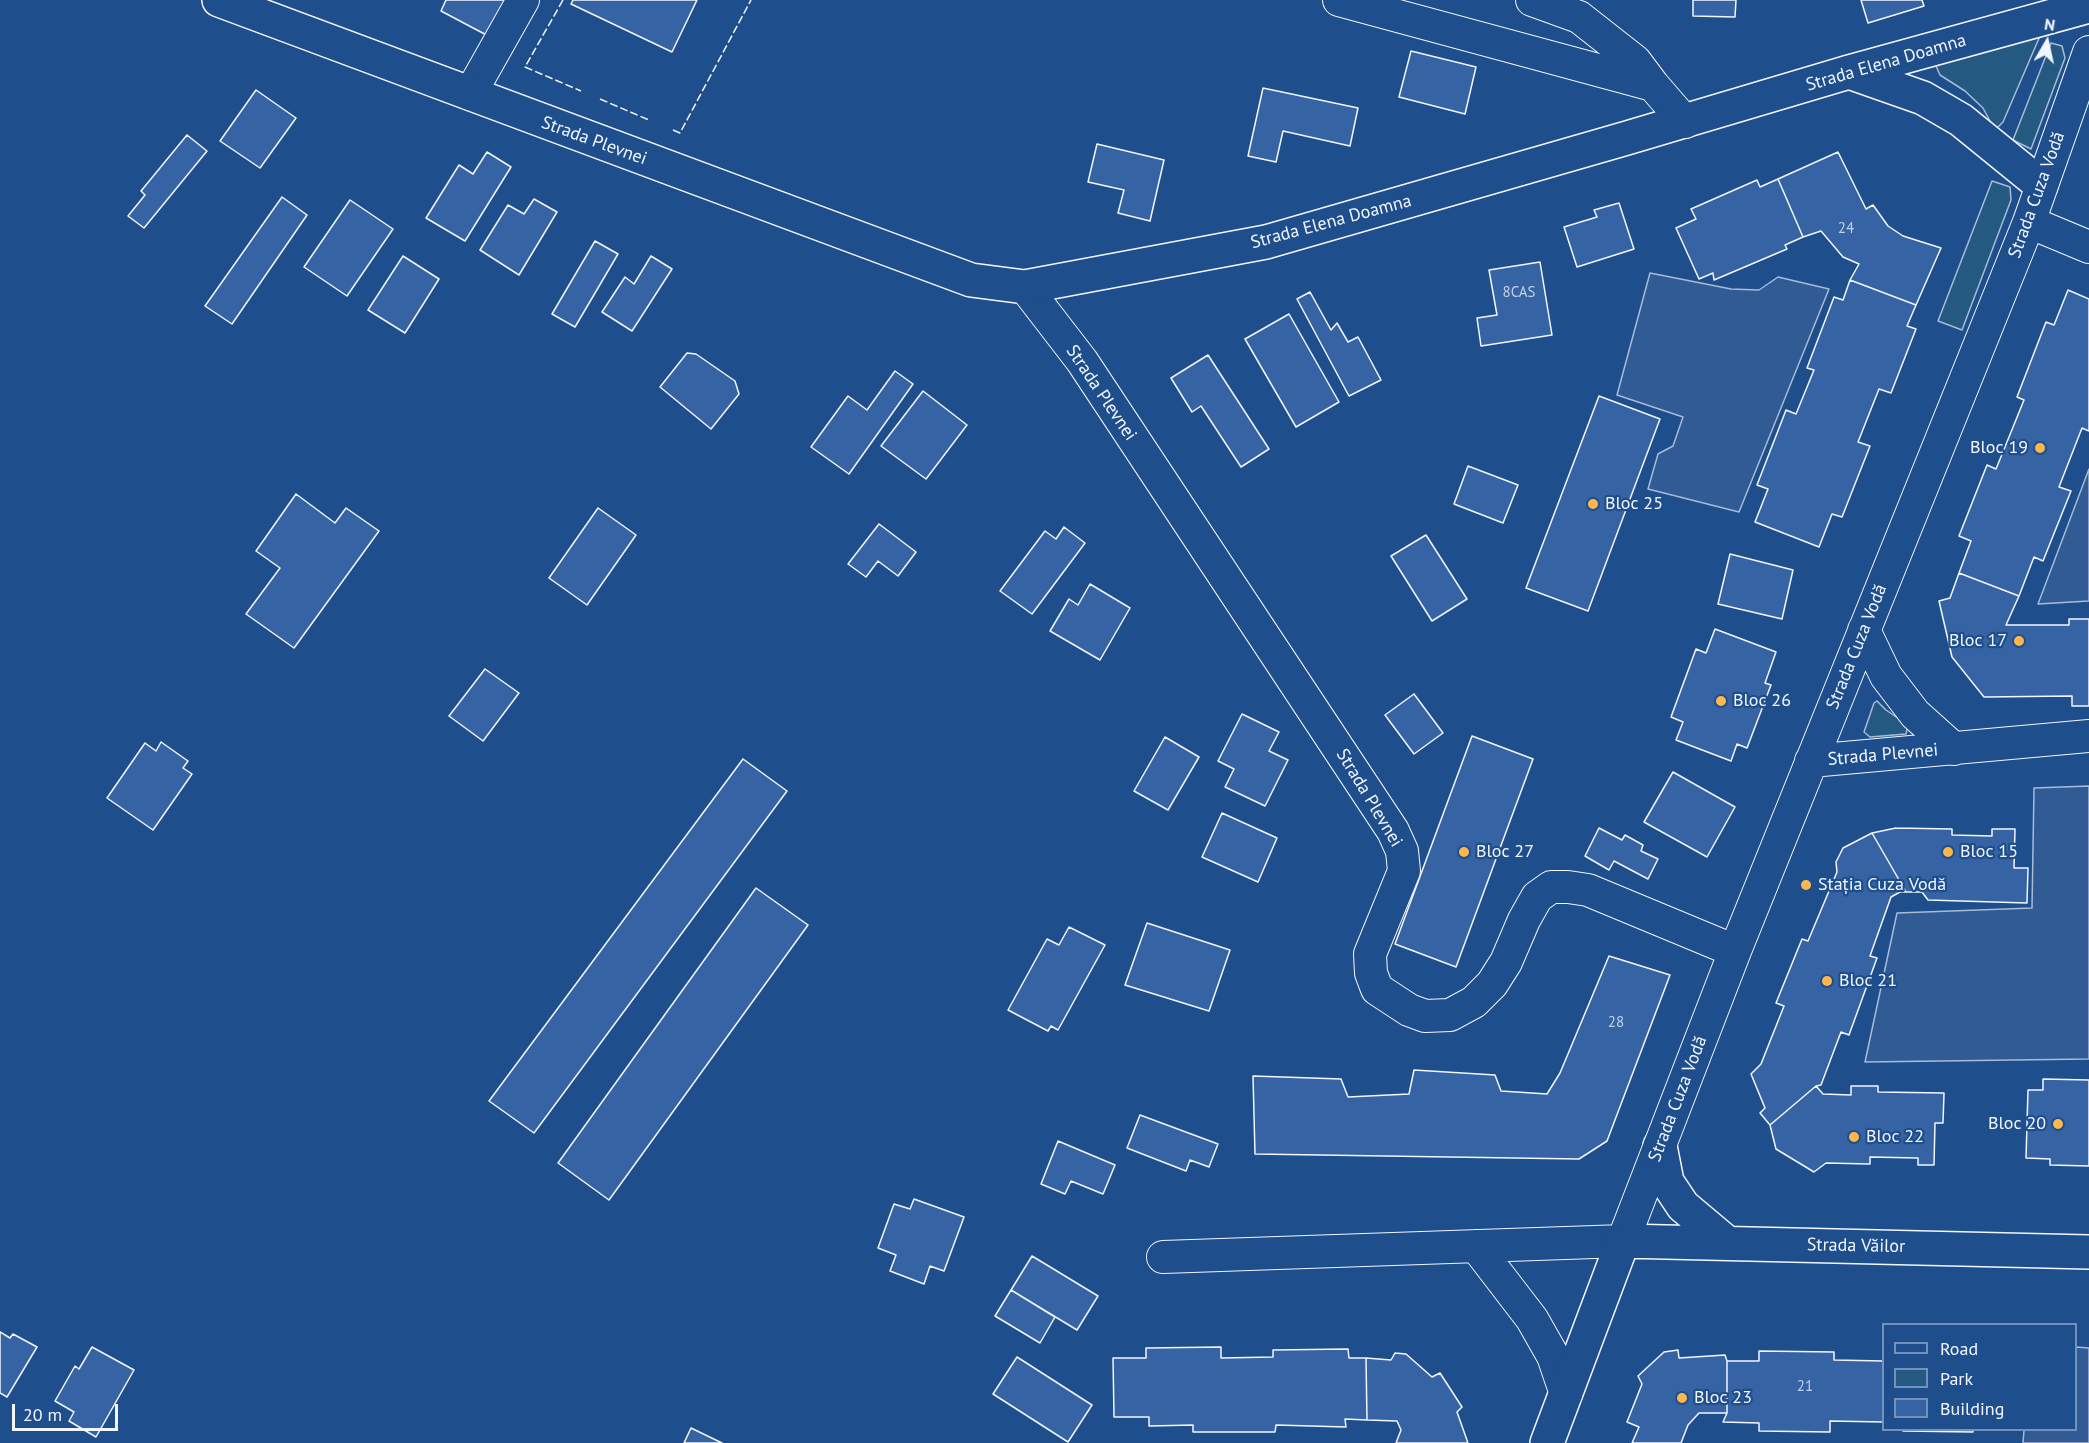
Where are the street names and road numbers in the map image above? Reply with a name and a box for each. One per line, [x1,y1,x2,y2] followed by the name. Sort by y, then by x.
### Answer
[1803,30,1969,96] street label: Strada Elena Doamna
[538,112,650,170] street label: Strada Plevnei
[2004,129,2070,261] street label: Strada Cuza Vodă
[1248,190,1414,254] street label: Strada Elena Doamna
[1061,341,1141,445] street label: Strada Plevnei
[1822,581,1892,713] street label: Strada Cuza Vodă
[1827,739,1939,771] street label: Strada Plevnei
[1331,745,1407,851] street label: Strada Plevnei
[1644,1033,1712,1165] street label: Strada Cuza Vodă
[1807,1234,1905,1258] street label: Strada Văilor

